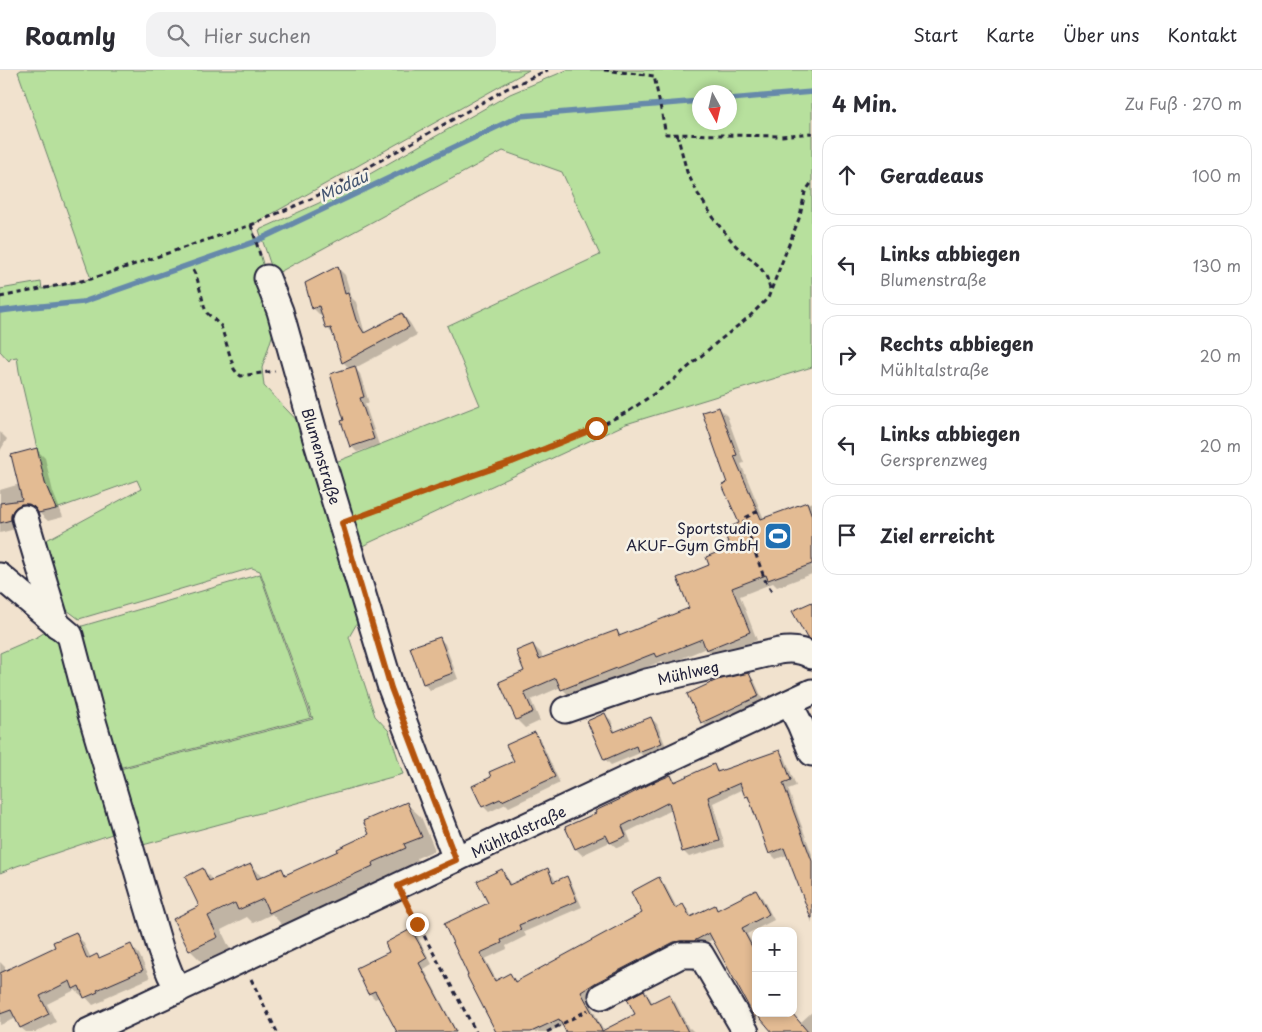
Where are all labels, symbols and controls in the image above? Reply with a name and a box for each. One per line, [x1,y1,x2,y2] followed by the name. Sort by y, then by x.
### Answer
[146,12,496,57] search box
[25,17,116,53] text: Roamly
[164,21,192,49] icon: search
[204,21,311,49] text: Hier suchen
[913,21,958,48] text: Start
[986,21,1035,48] text: Karte
[1063,21,1139,48] text: Über uns
[1167,21,1237,48] text: Kontakt
[692,85,737,130] north arrow
[832,87,897,119] text: 4 Min.
[1124,91,1242,115] text: Zu Fuß · 270 m
[833,161,861,189] icon: ahead
[880,161,984,189] text: Geradeaus
[314,162,373,207] water label: Modau
[1192,163,1241,187] text: 100 m
[880,239,1020,267] text: Links abbiegen
[833,251,861,279] icon: left
[1193,253,1241,277] text: 130 m
[880,267,987,291] text: Blumenstraße
[880,329,1034,357] text: Rechts abbiegen
[833,341,861,369] icon: right
[1200,343,1241,367] text: 20 m
[880,357,989,381] text: Mühltalstraße
[296,405,348,507] street label: Blumenstraße
[585,417,608,440] route start
[880,419,1020,447] text: Links abbiegen
[833,431,861,459] icon: left
[1200,433,1241,457] text: 20 m
[880,447,988,471] text: Gersprenzweg
[626,516,759,556] place label: Sportstudio AKUF–Gym GmbH
[763,521,793,551] sports icon: Sportstudio AKUF–Gym GmbH
[833,521,861,549] icon: arrive
[880,521,995,549] text: Ziel erreicht
[655,654,721,690] street label: Mühlweg
[467,799,569,863] street label: Mühltalstraße
[406,913,429,936] route end
[752,927,797,1017] map controls
[752,927,797,972] button: +
[752,972,797,1017] button: −

